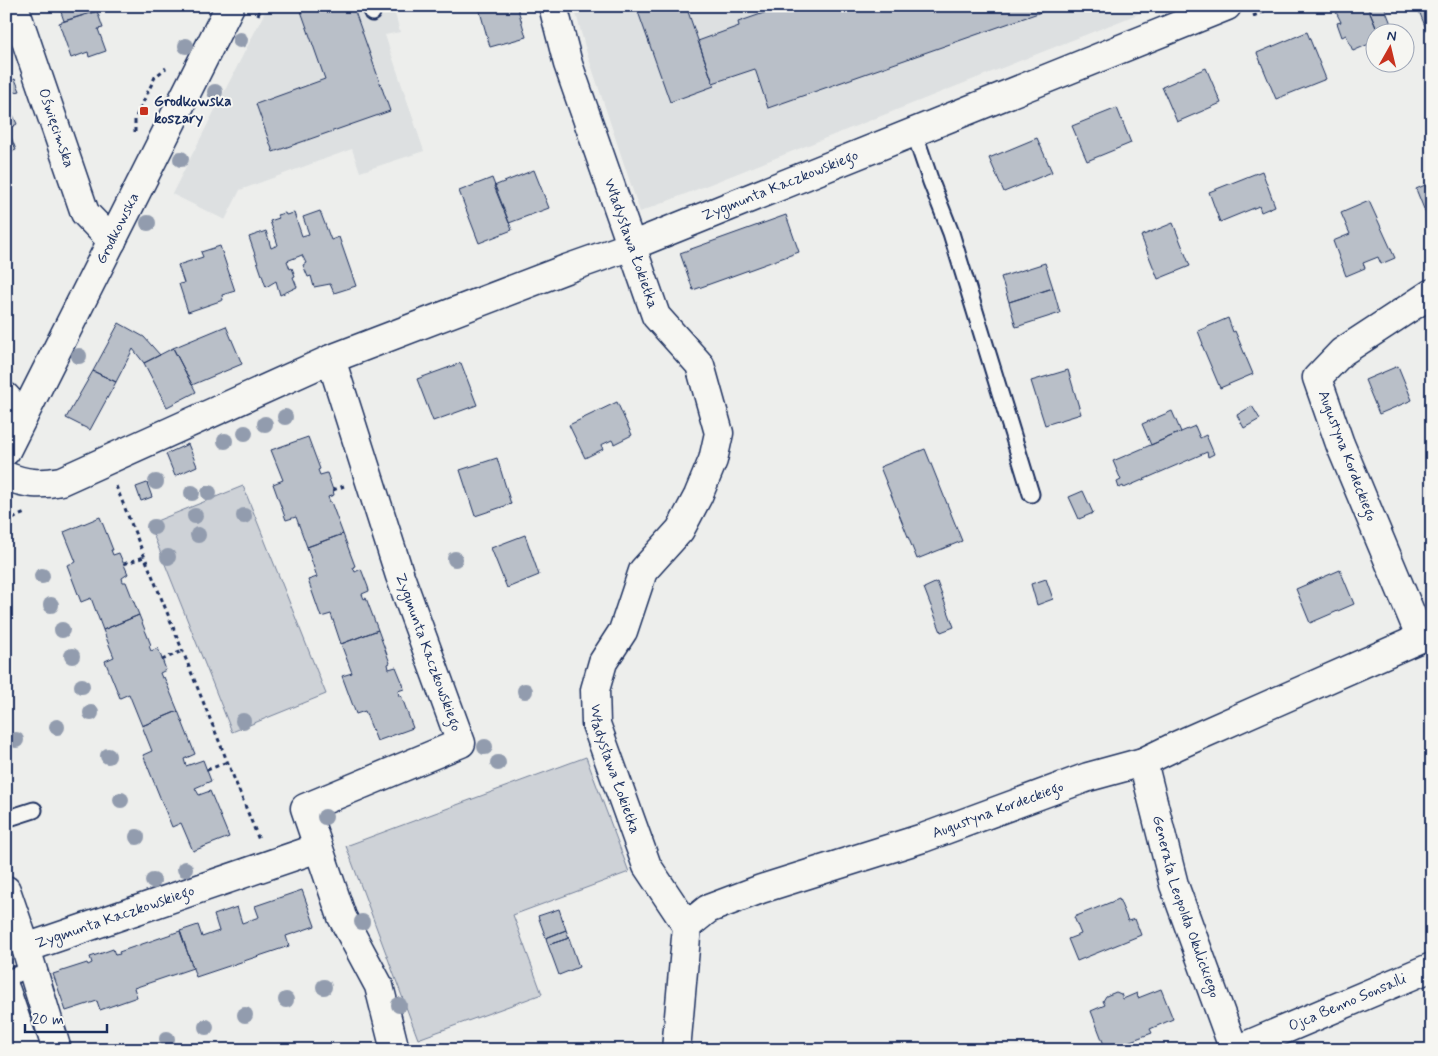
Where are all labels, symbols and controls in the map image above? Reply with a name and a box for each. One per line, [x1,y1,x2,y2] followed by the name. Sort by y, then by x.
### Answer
[1366,22,1416,72] north arrow
[1386,27,1398,46] text: N
[33,86,79,170] street label: Oświęcimska
[154,92,231,129] place label: Grodkowska koszary
[138,105,150,117] marker: Grodkowska koszary
[699,145,862,226] street label: Zygmunta Kaczkowskiego
[599,176,663,311] street label: Władysława Łokietka
[92,189,144,268] street label: Grodkowska
[1312,388,1381,525] street label: Augustyna Kordeckiego
[390,570,466,734] street label: Zygmunta Kaczkowskiego
[585,704,645,837] street label: Władysława Łokietka
[929,777,1067,844] street label: Augustyna Kordeckiego
[1147,813,1224,1001] street label: Generała Leopolda Okulickiego
[33,881,197,954] street label: Zygmunta Kaczkowskiego
[1285,969,1410,1037] street label: Ojca Benno Sonsalli
[25,1001,108,1033] scale bar
[32,1010,64,1030] text: 20 m

